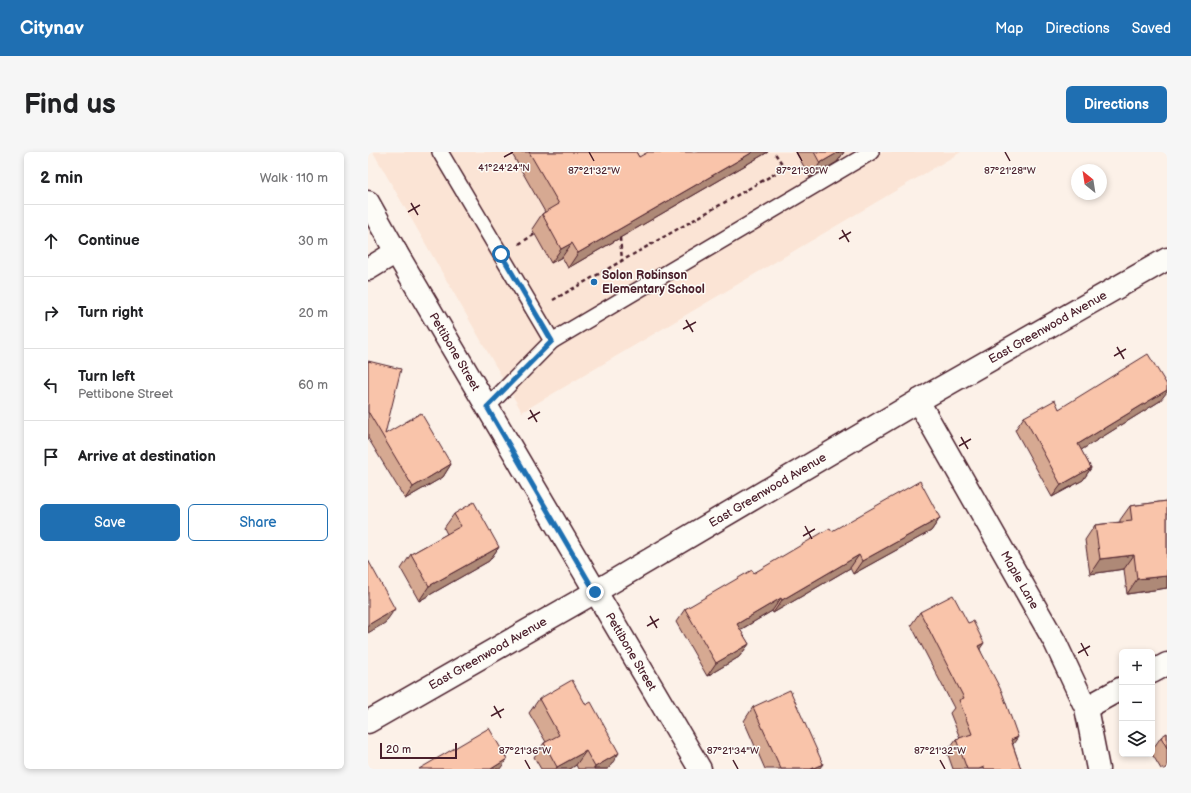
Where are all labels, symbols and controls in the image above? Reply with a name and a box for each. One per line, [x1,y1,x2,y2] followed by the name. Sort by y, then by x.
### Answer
[20,17,84,40] text: Citynav
[995,20,1023,37] text: Map
[1045,20,1110,37] text: Directions
[1132,20,1171,37] text: Saved
[1066,86,1167,123] button: Directions
[24,88,116,121] text: Find us
[478,162,530,174] text: 41°24'24"N
[1071,164,1107,200] north arrow
[568,165,620,177] text: 87°21'32"W
[776,165,828,177] text: 87°21'30"W
[984,165,1036,177] text: 87°21'28"W
[40,168,83,188] text: 2 min
[260,170,328,186] text: Walk · 110 m
[40,230,62,252] icon: ahead
[78,231,140,250] text: Continue
[298,233,328,249] text: 30 m
[492,245,510,263] route start
[602,268,705,297] place label: Solon Robinson Elementary School
[589,277,599,287] marker: Solon Robinson Elementary School
[986,288,1110,367] street label: East Greenwood Avenue
[40,302,62,324] icon: right
[78,303,143,322] text: Turn right
[298,305,328,321] text: 20 m
[425,310,483,394] street label: Pettibone Street
[78,367,135,386] text: Turn left
[40,374,62,396] icon: left
[298,377,328,393] text: 60 m
[78,386,173,402] text: Pettibone Street
[40,446,62,468] icon: arrive
[78,447,216,466] text: Arrive at destination
[706,450,829,531] street label: East Greenwood Avenue
[40,504,180,541] button: Save
[188,504,328,541] button: Share
[997,549,1042,612] street label: Maple Lane
[586,583,604,601] route end
[602,610,660,694] street label: Pettibone Street
[426,614,550,694] street label: East Greenwood Avenue
[1119,649,1155,757] map controls
[1119,649,1155,685] button: +
[1119,685,1155,721] button: −
[1119,721,1155,757] button: layers
[380,741,457,760] scale bar
[386,743,411,756] text: 20 m
[499,745,551,757] text: 87°21'36"W
[707,745,759,757] text: 87°21'34"W
[914,745,966,757] text: 87°21'32"W

